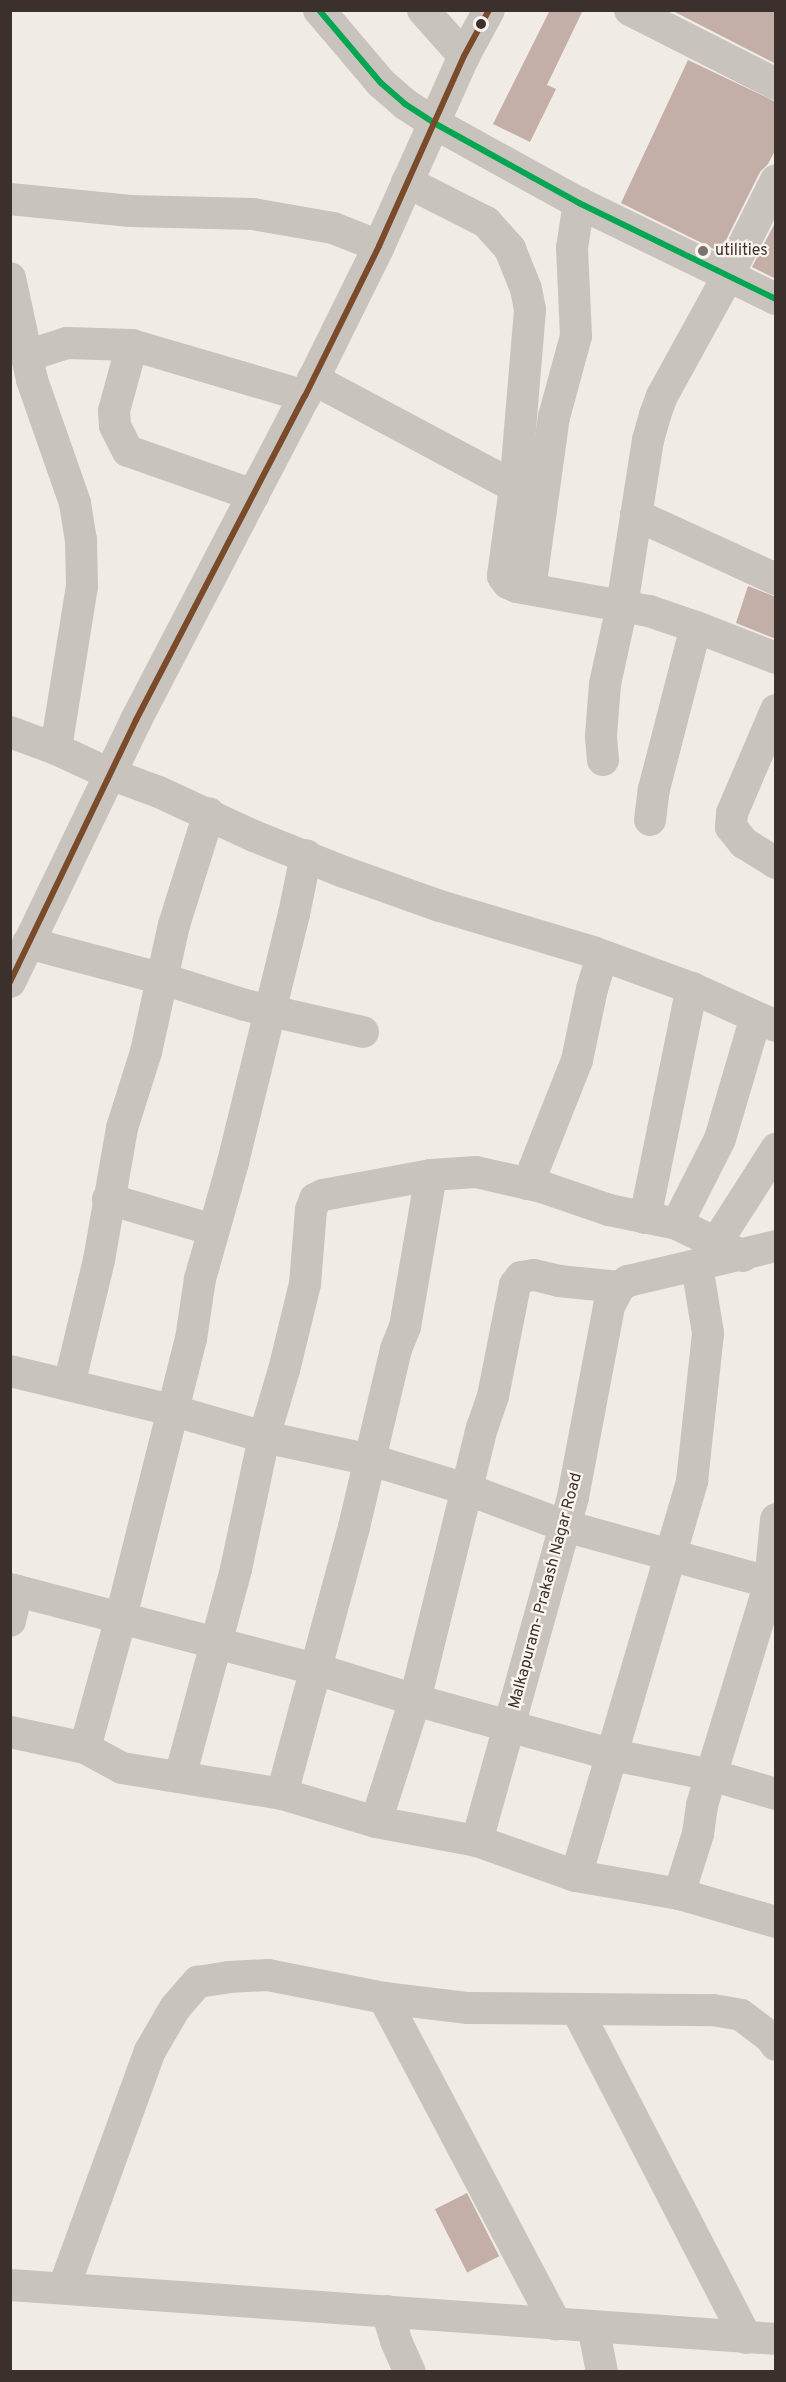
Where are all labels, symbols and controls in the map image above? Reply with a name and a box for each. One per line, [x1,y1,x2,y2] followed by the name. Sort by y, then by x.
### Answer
[475,18,487,30] unlabelled marker
[715,241,768,261] place label: utilities
[696,244,710,258] marker: utilities
[505,1471,587,1711] street label: Malkapuram- Prakash Nagar Road

